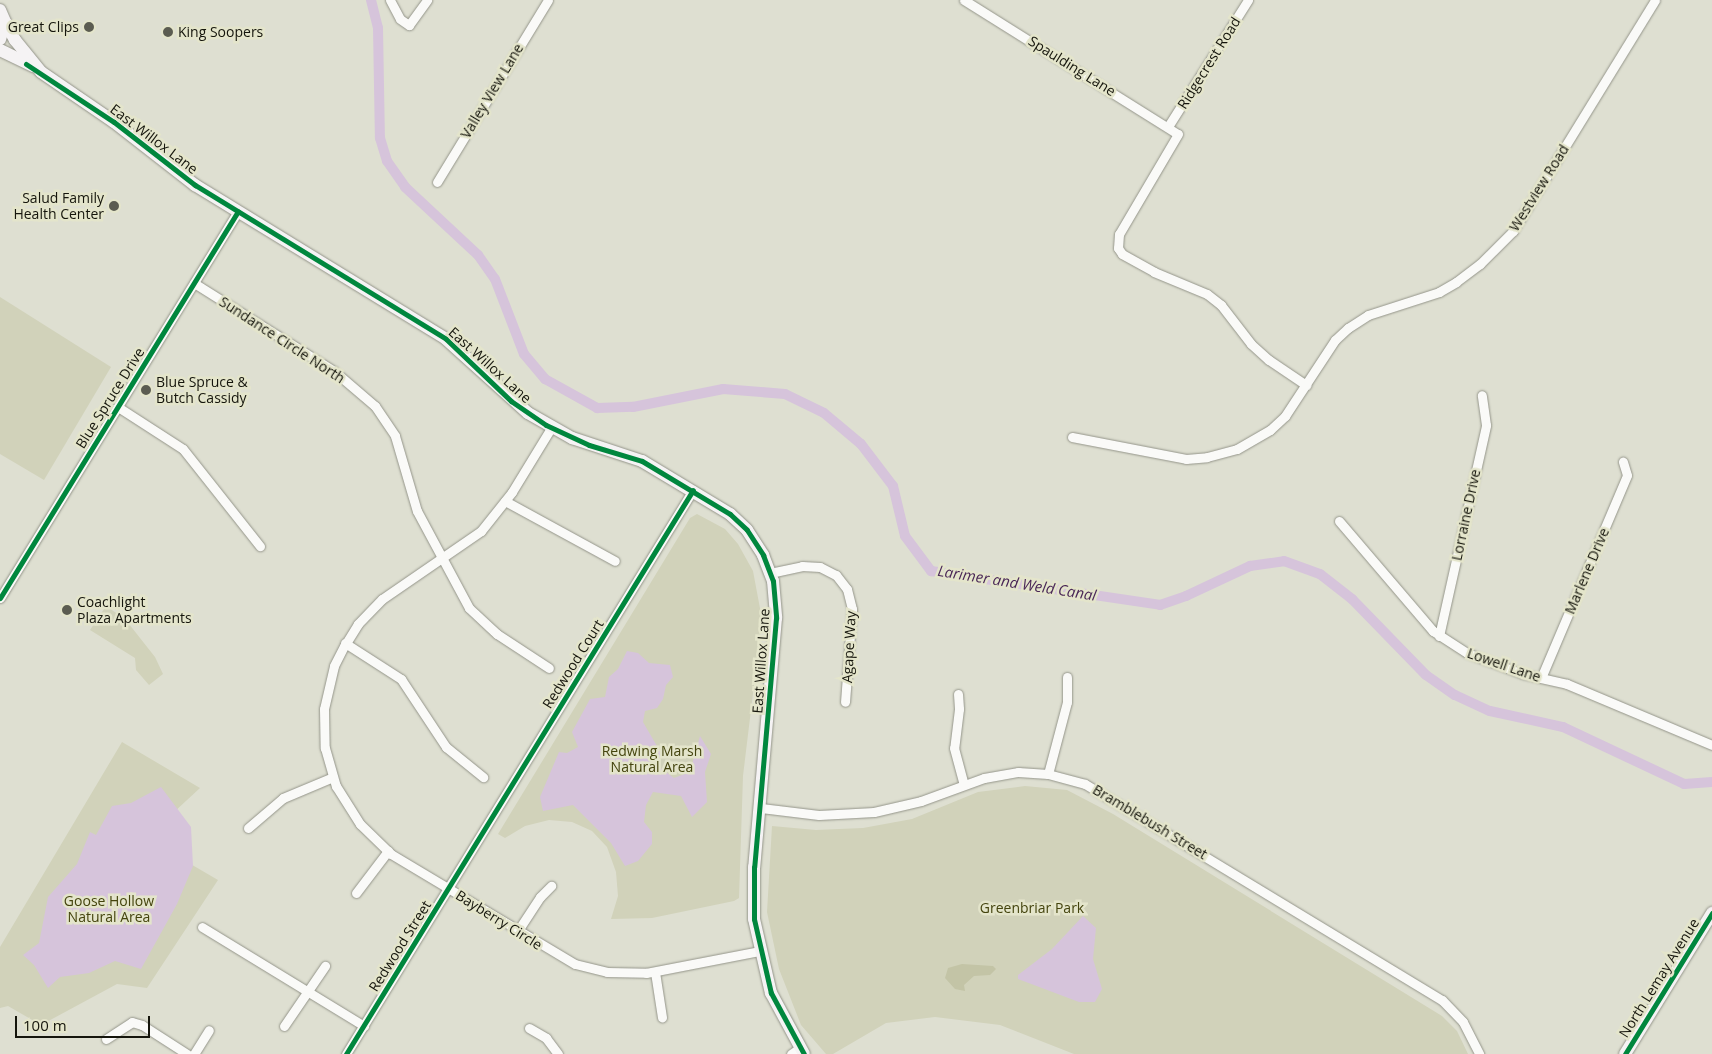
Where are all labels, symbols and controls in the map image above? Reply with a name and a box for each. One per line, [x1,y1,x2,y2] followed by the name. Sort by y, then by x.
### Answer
[1174,14,1244,112] street label: Ridgecrest Road
[8,19,79,35] place label: Great Clips
[83,21,95,33] marker: Great Clips
[178,24,263,40] place label: King Soopers
[162,26,174,38] marker: King Soopers
[1025,32,1119,100] street label: Spaulding Lane
[457,41,527,141] street label: Valley View Lane
[107,101,201,177] street label: East Willox Lane
[1506,142,1572,234] street label: Westview Road
[13,190,104,222] place label: Salud Family Health Center
[108,200,120,212] marker: Salud Family Health Center
[216,293,348,387] street label: Sundance Circle North
[445,324,535,406] street label: East Willox Lane
[72,344,148,452] street label: Blue Spruce Drive
[156,374,248,407] place label: Blue Spruce & Butch Cassidy
[140,384,152,396] marker: Blue Spruce & Butch Cassidy
[1448,468,1484,562] street label: Lorraine Drive
[1561,525,1613,617] street label: Marlene Drive
[936,562,1098,604] water label: Larimer and Weld Canal
[77,594,192,626] place label: Coachlight Plaza Apartments
[61,604,73,616] marker: Coachlight Plaza Apartments
[749,608,773,714] street label: East Willox Lane
[839,611,859,683] street label: Agape Way
[539,617,607,711] street label: Redwood Court
[1465,645,1543,685] street label: Lowell Lane
[602,743,702,776] park label: Redwing Marsh Natural Area
[1090,781,1210,863] street label: Bramblebush Street
[453,887,545,953] street label: Bayberry Circle
[64,893,154,926] park label: Goose Hollow Natural Area
[365,897,435,995] street label: Redwood Street
[980,900,1084,916] park label: Greenbriar Park
[1616,915,1702,1041] street label: North Lemay Avenue
[18,1006,152,1038] scale bar
[23,1015,67,1035] text: 100 m

